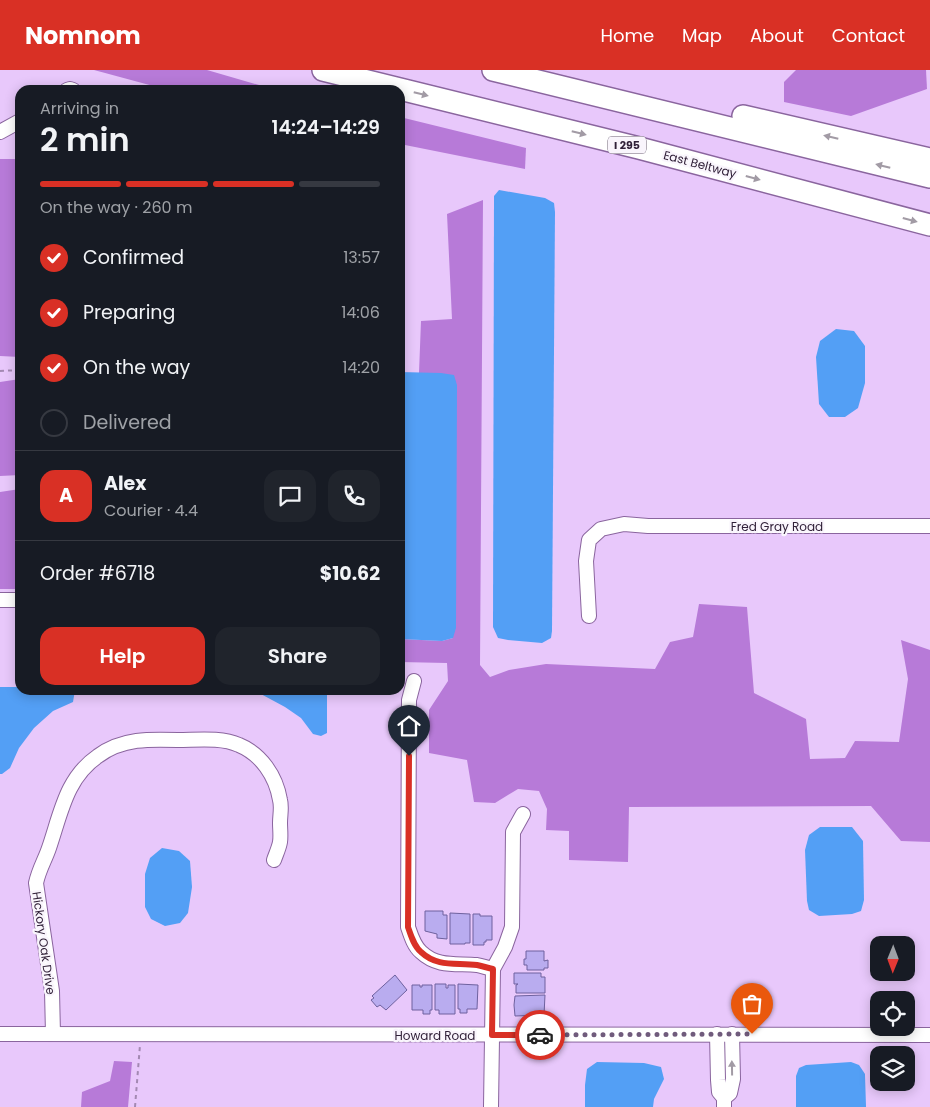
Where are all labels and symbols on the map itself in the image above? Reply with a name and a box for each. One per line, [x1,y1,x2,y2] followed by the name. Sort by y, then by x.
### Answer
[414,90,429,98] one-way arrow
[571,130,586,138] one-way arrow
[824,133,839,141] one-way arrow
[608,136,646,154] road number: I 295
[662,146,739,182] street label: East Beltway
[875,161,890,169] one-way arrow
[746,175,761,183] one-way arrow
[903,216,918,224] one-way arrow
[731,518,823,535] street label: Fred Gray Road
[388,705,430,756] pin
[28,890,60,996] street label: Hickory Oak Drive
[870,936,915,981] north arrow
[731,983,773,1034] pin
[515,1010,565,1060] courier
[395,1027,475,1044] street label: Howard Road
[728,1059,736,1075] one-way arrow

